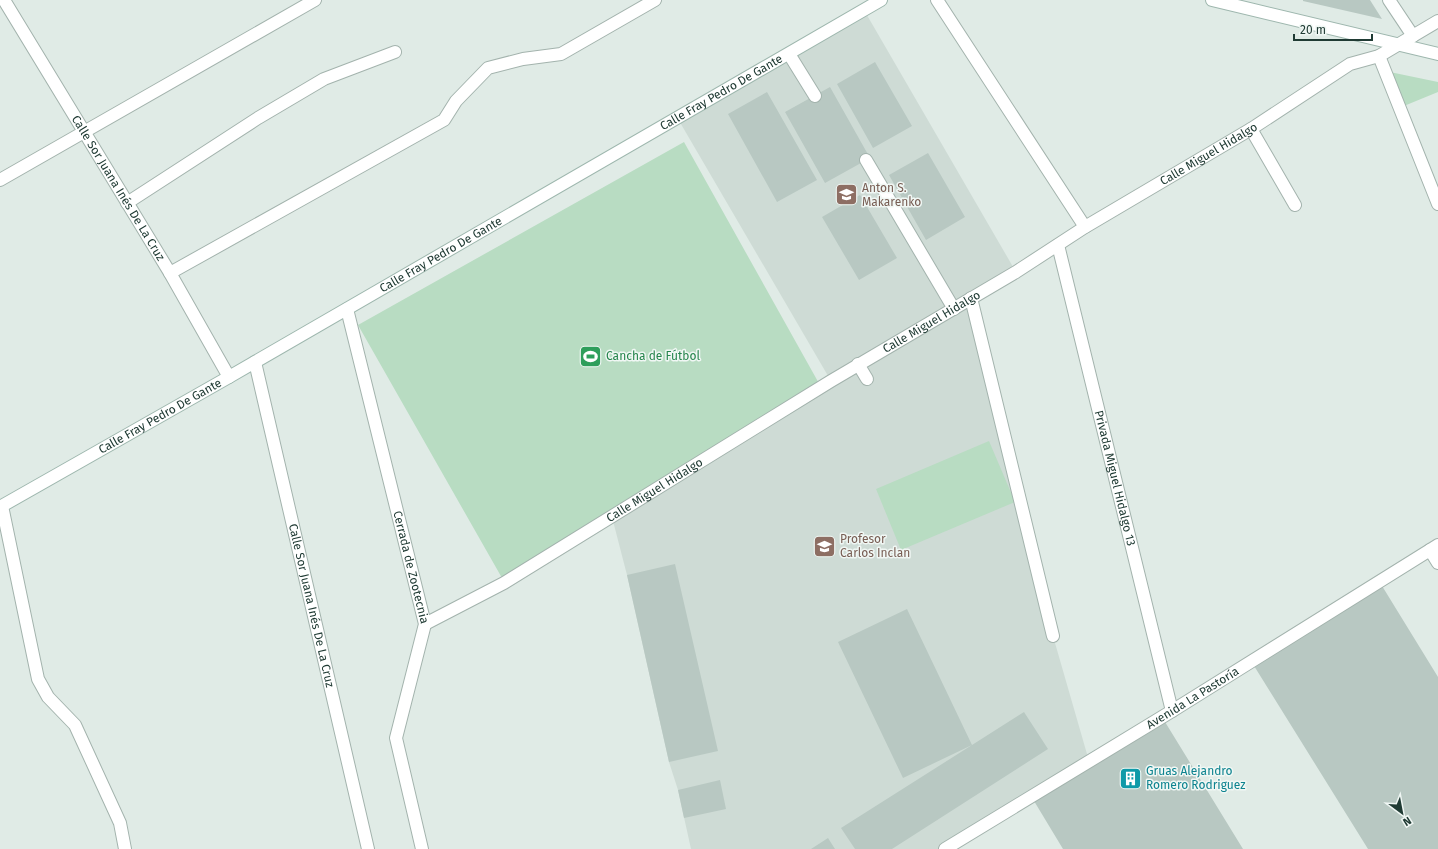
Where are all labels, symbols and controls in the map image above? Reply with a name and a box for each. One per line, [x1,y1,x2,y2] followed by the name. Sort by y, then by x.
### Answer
[1294,16,1372,42] scale bar
[1300,23,1326,37] text: 20 m
[658,51,785,133] street label: Calle Fray Pedro De Gante
[69,113,168,263] street label: Calle Sor Juana Inés De La Cruz
[1157,120,1260,188] street label: Calle Miguel Hidalgo
[862,181,921,209] place label: Anton S. Makarenko
[834,182,860,208] school or university icon: Anton S. Makarenko
[377,214,505,295] street label: Calle Fray Pedro De Gante
[880,288,983,356] street label: Calle Miguel Hidalgo
[577,343,603,369] sports icon: Cancha de Fútbol
[606,349,700,363] place label: Cancha de Fútbol
[96,376,224,457] street label: Calle Fray Pedro De Gante
[1092,409,1138,547] street label: Privada Miguel Hidalgo 13
[604,455,705,525] street label: Calle Miguel Hidalgo
[390,509,432,625] street label: Cerrada de Zootecnia
[286,522,337,689] street label: Calle Sor Juana Inés De La Cruz
[840,532,910,560] place label: Profesor Carlos Inclan
[812,533,838,559] school or university icon: Profesor Carlos Inclan
[1144,664,1241,732] street label: Avenida La Pastoría
[1146,764,1245,792] place label: Gruas Alejandro Romero Rodriguez
[1117,765,1143,791] building icon: Gruas Alejandro Romero Rodriguez
[1382,793,1422,833] north arrow
[1400,814,1414,829] text: N

